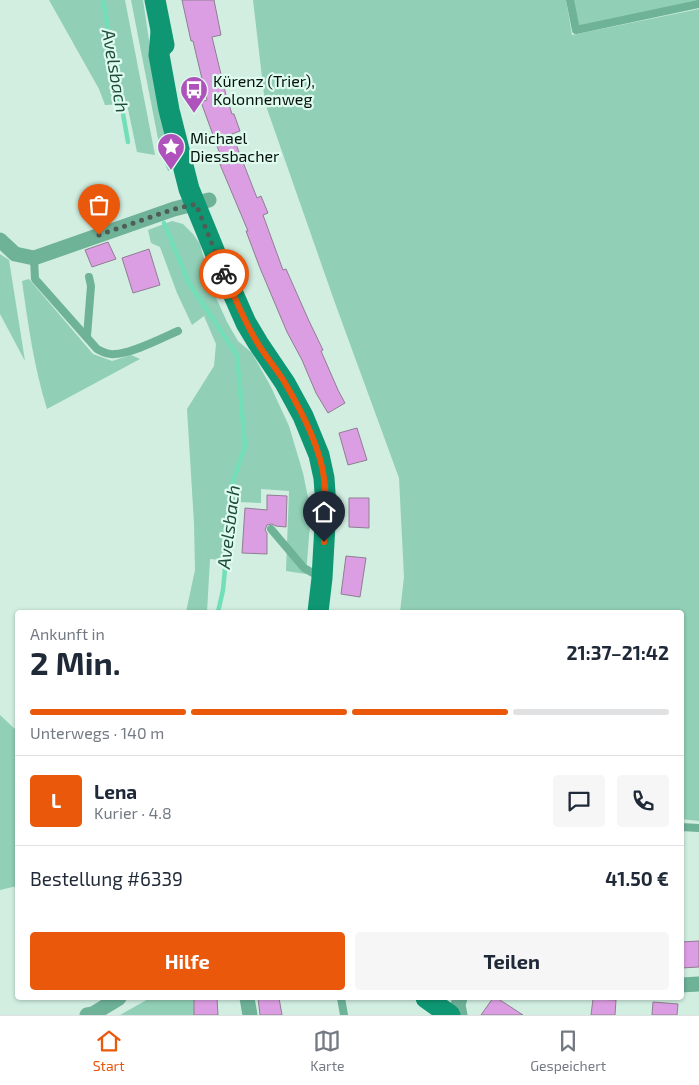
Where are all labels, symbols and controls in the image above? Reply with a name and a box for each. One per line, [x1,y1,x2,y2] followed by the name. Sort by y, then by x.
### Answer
[98,26,134,114] water label: Avelsbach
[213,71,315,108] place label: Kürenz (Trier), Kolonnenweg
[179,75,209,114] bus stop icon: Kürenz (Trier), Kolonnenweg
[190,128,280,165] place label: Michael Diessbacher
[156,132,186,171] place icon: Michael Diessbacher
[78,184,120,235] pin
[85,191,113,219] icon: bag
[199,249,249,299] courier
[210,260,238,288] icon: bike
[212,484,244,571] water label: Avelsbach
[303,491,345,542] pin
[310,498,338,526] icon: home
[30,624,105,643] text: Ankunft in
[567,641,669,664] text: 21:37–21:42
[30,643,121,681] text: 2 Min.
[30,723,164,742] text: Unterwegs · 140 m
[553,775,605,827] button: chat
[617,775,669,827] button: phone
[94,780,137,803] text: Lena
[51,789,61,812] text: L
[94,803,172,822] text: Kurier · 4.8
[30,867,183,890] text: Bestellung #6339
[605,867,669,890] text: 41.50 €
[30,932,345,990] button: Hilfe
[355,932,669,990] button: Teilen
[93,1027,125,1074] tab: Start
[310,1027,345,1074] tab: Karte
[530,1027,606,1074] tab: Gespeichert

